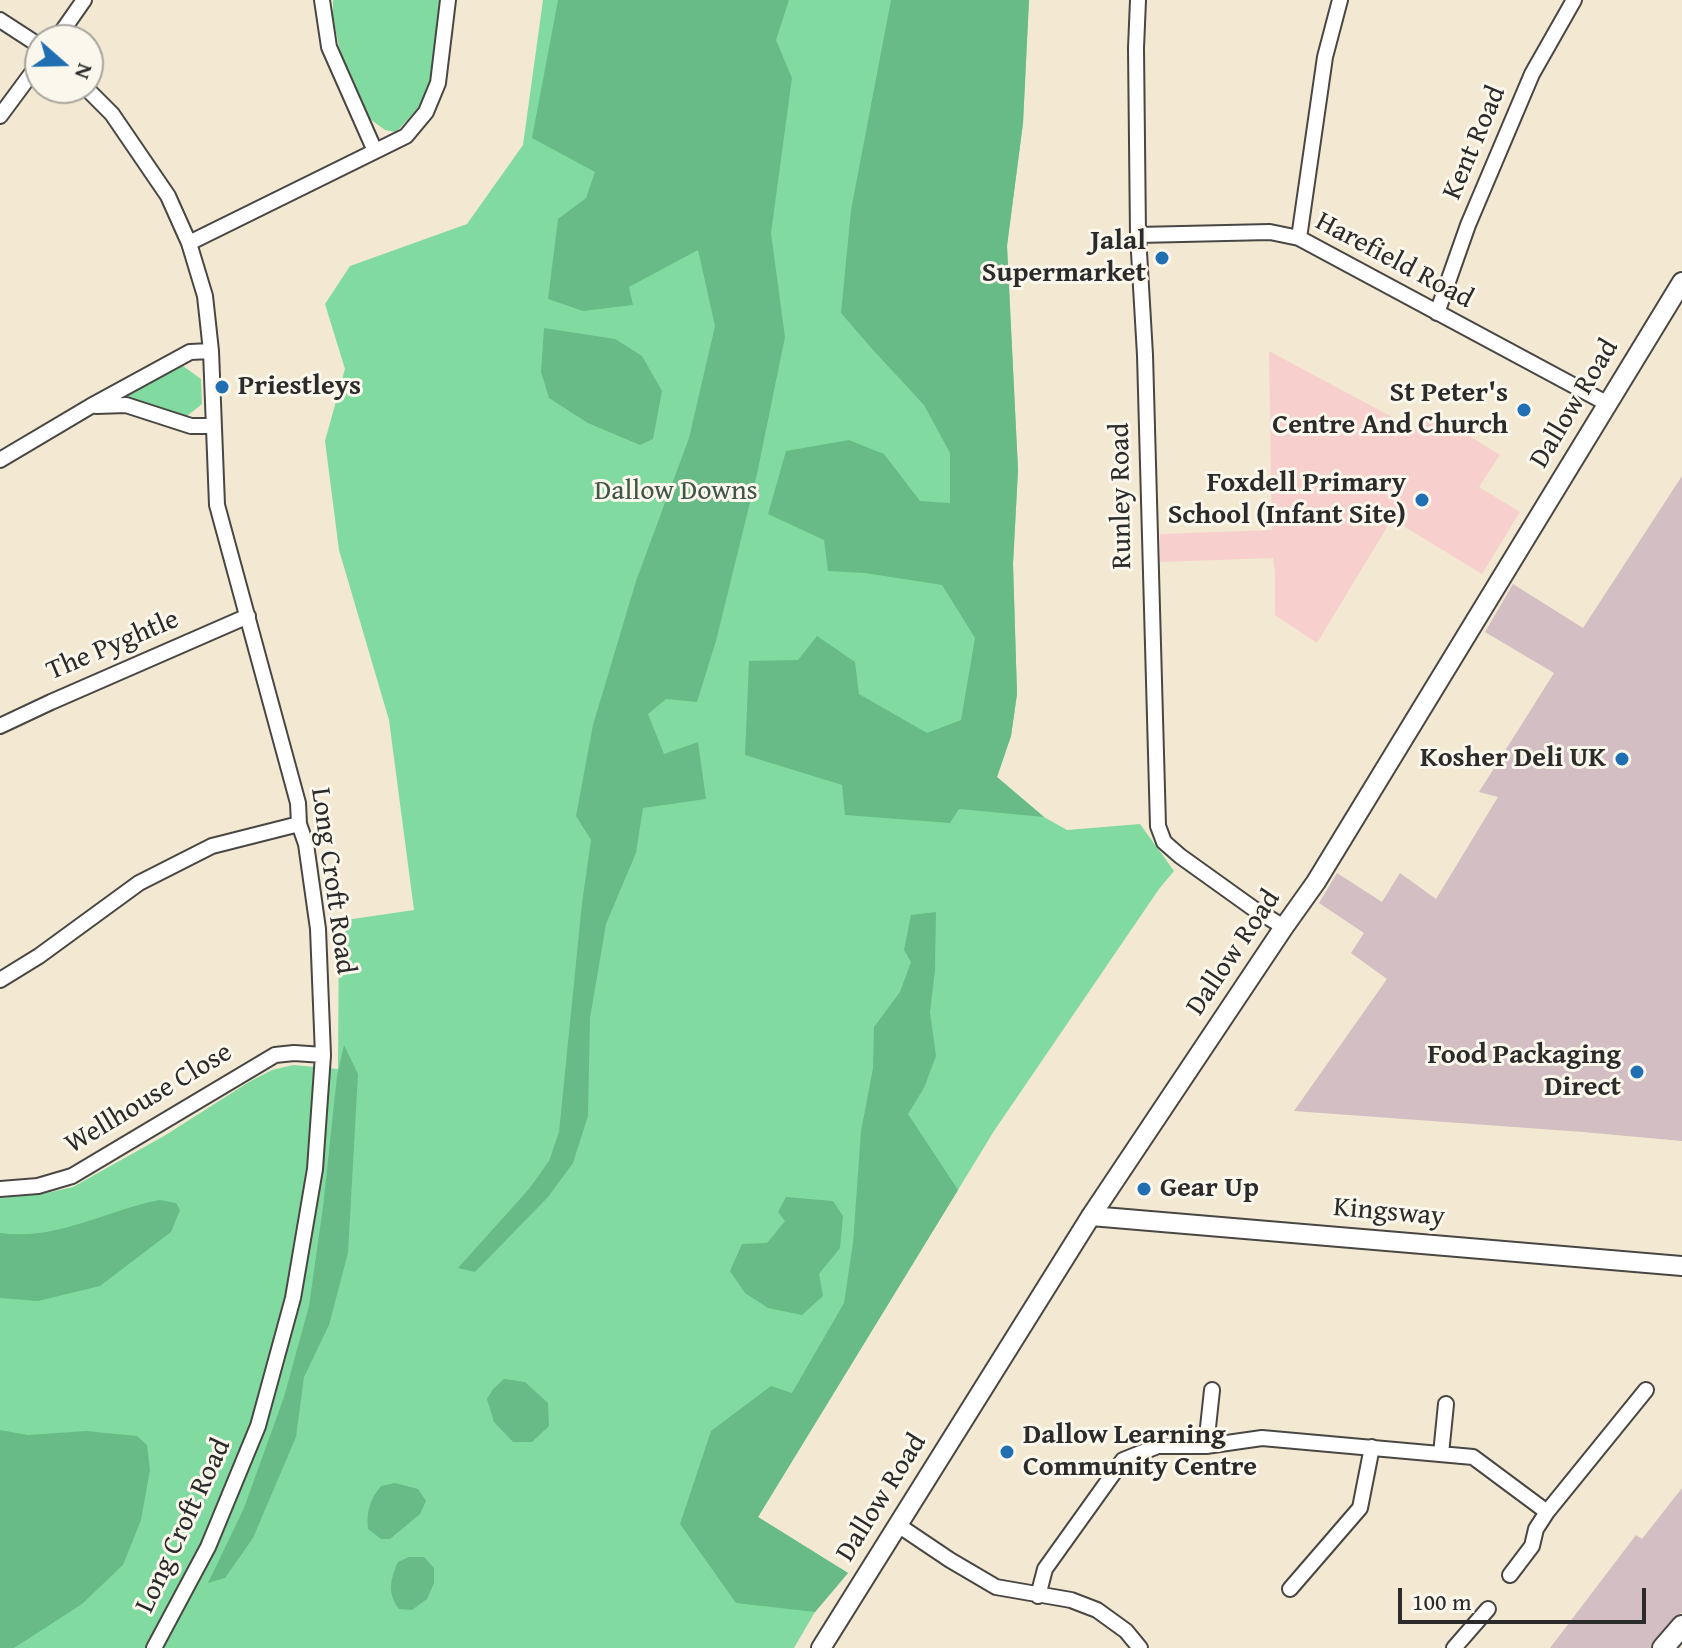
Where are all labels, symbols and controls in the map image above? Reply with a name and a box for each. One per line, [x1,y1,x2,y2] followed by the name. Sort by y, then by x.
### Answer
[24,24,104,104] north arrow
[67,59,102,84] text: N
[1436,81,1514,205] street label: Kent Road
[1309,205,1479,317] street label: Harefield Road
[982,225,1146,291] place label: Jalal Supermarket
[1153,249,1171,267] marker: Jalal Supermarket
[1523,333,1627,475] street label: Dallow Road
[238,370,361,404] place label: Priestleys
[1272,377,1508,443] place label: St Peter's Centre And Church
[213,378,231,396] marker: Priestleys
[1515,401,1533,419] marker: St Peter's Centre And Church
[1104,422,1140,570] street label: Runley Road
[1168,467,1406,533] place label: Foxdell Primary School (Infant Site)
[594,475,758,509] park label: Dallow Downs
[1413,491,1431,509] marker: Foxdell Primary School (Infant Site)
[42,603,184,689] street label: The Pyghtle
[1420,742,1606,776] place label: Kosher Deli UK
[1613,750,1631,768] marker: Kosher Deli UK
[302,786,362,976] street label: Long Croft Road
[1180,884,1288,1022] street label: Dallow Road
[59,1036,239,1162] street label: Wellhouse Close
[1427,1039,1621,1105] place label: Food Packaging Direct
[1628,1063,1646,1081] marker: Food Packaging Direct
[1160,1172,1259,1206] place label: Gear Up
[1135,1180,1153,1198] marker: Gear Up
[1332,1191,1446,1235] street label: Kingsway
[1023,1419,1257,1485] place label: Dallow Learning Community Centre
[829,1428,935,1568] street label: Dallow Road
[129,1434,239,1618] street label: Long Croft Road
[998,1443,1016,1461] marker: Dallow Learning Community Centre
[1402,1572,1650,1622] scale bar
[1412,1584,1472,1619] text: 100 m

